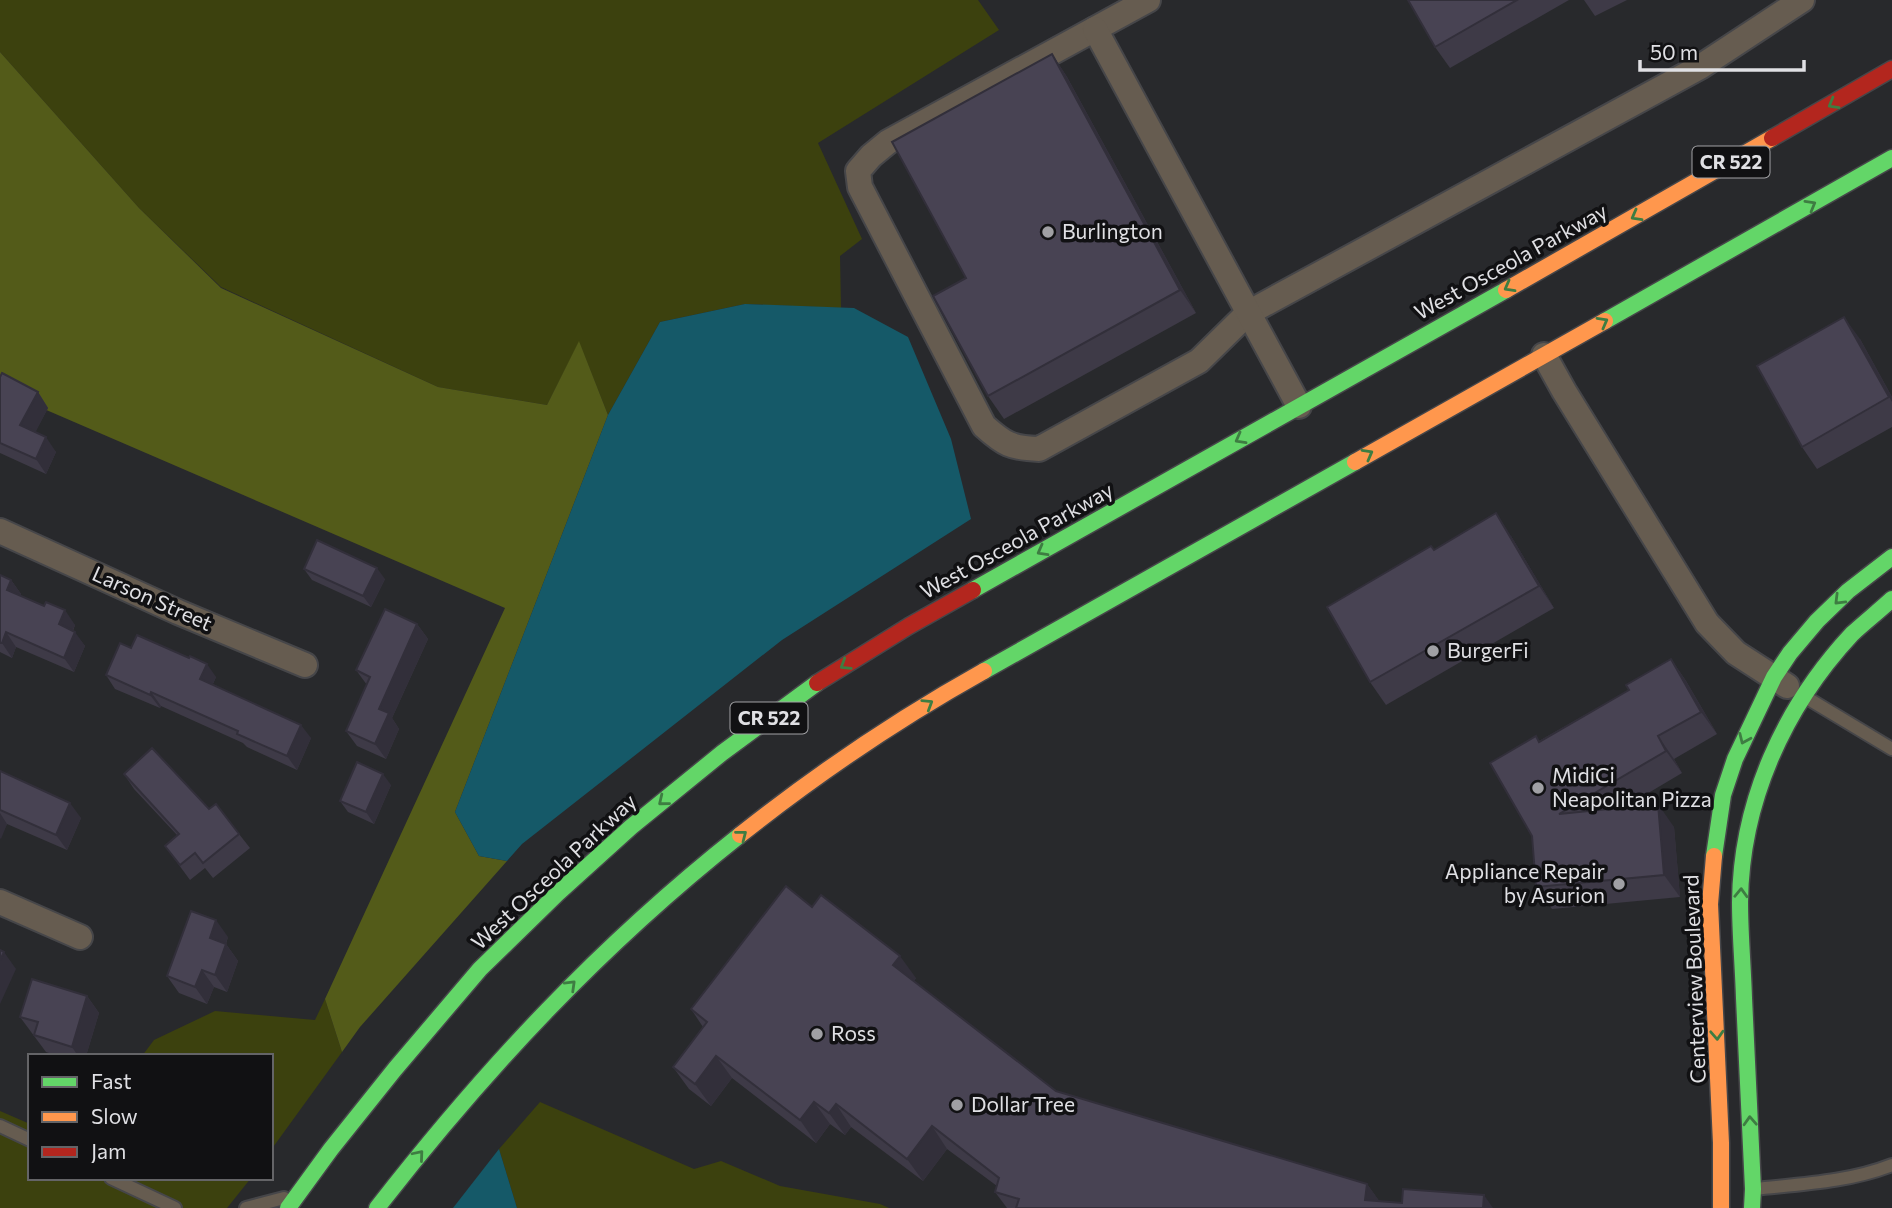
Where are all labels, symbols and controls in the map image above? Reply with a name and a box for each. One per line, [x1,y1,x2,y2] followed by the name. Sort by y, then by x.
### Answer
[1640,28,1804,72] scale bar
[1650,39,1698,64] text: 50 m
[1828,96,1841,109] one-way arrow
[1692,146,1770,178] road number: CR 522
[1410,197,1611,324] street label: West Osceola Parkway
[1803,200,1816,213] one-way arrow
[1630,208,1643,221] one-way arrow
[1062,218,1163,243] place label: Burlington
[1040,224,1056,240] marker: Burlington
[1504,279,1517,292] one-way arrow
[1596,317,1608,330] one-way arrow
[1235,431,1247,444] one-way arrow
[1360,449,1373,462] one-way arrow
[916,476,1117,603] street label: West Osceola Parkway
[1037,543,1049,556] one-way arrow
[89,560,216,635] street label: Larson Street
[1834,591,1847,604] one-way arrow
[1447,637,1529,662] place label: BurgerFi
[1425,643,1441,659] marker: BurgerFi
[840,657,853,670] one-way arrow
[920,700,933,713] one-way arrow
[730,702,808,734] road number: CR 522
[1738,732,1752,744] one-way arrow
[1552,762,1712,811] place label: MidiCi Neapolitan Pizza
[1530,780,1546,796] marker: MidiCi Neapolitan Pizza
[465,788,641,954] street label: West Osceola Parkway
[658,793,671,805] one-way arrow
[734,830,746,843] one-way arrow
[1445,858,1605,907] place label: Appliance Repair by Asurion
[1677,874,1710,1084] street label: Centerview Boulevard
[1611,876,1627,892] marker: Appliance Repair by Asurion
[1733,888,1748,899] one-way arrow
[563,981,576,994] one-way arrow
[831,1020,876,1045] place label: Ross
[809,1026,825,1042] marker: Ross
[1709,1030,1724,1041] one-way arrow
[28,1054,273,1180] legend
[91,1068,132,1093] text: Fast
[971,1091,1075,1116] place label: Dollar Tree
[949,1097,965,1113] marker: Dollar Tree
[91,1103,138,1128] text: Slow
[1743,1115,1758,1126] one-way arrow
[91,1138,126,1163] text: Jam
[411,1150,424,1162] one-way arrow

